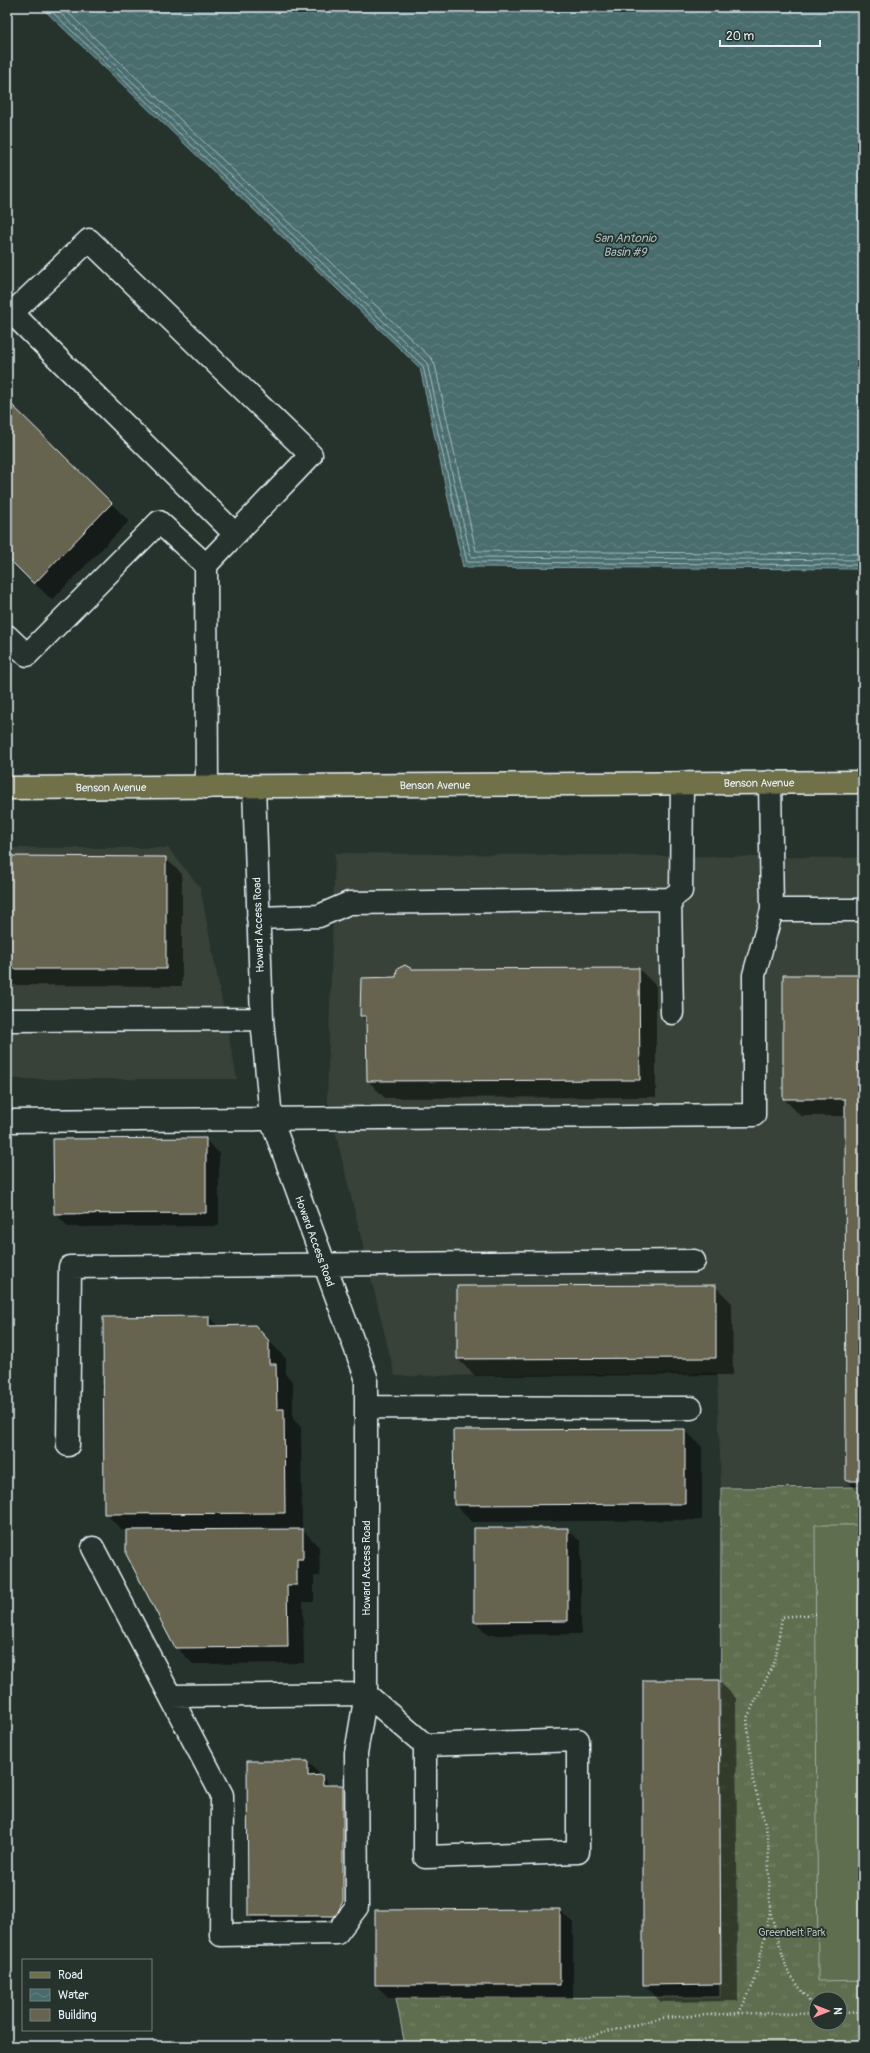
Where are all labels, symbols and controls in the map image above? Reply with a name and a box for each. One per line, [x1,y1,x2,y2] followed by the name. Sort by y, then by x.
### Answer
[720,22,820,48] scale bar
[726,29,755,44] text: 20 m
[594,231,658,260] water label: San Antonio Basin #9
[724,776,795,790] street label: Benson Avenue
[400,779,471,792] street label: Benson Avenue
[76,781,147,795] street label: Benson Avenue
[250,877,267,973] street label: Howard Access Road
[292,1194,337,1288] street label: Howard Access Road
[360,1520,373,1616] street label: Howard Access Road
[758,1926,826,1939] park label: Greenbelt Park
[22,1959,152,2031] legend
[58,1968,83,1983] text: Road
[58,1988,89,2003] text: Water
[808,1991,848,2031] north arrow
[831,2007,844,2015] text: N
[58,2008,97,2023] text: Building

